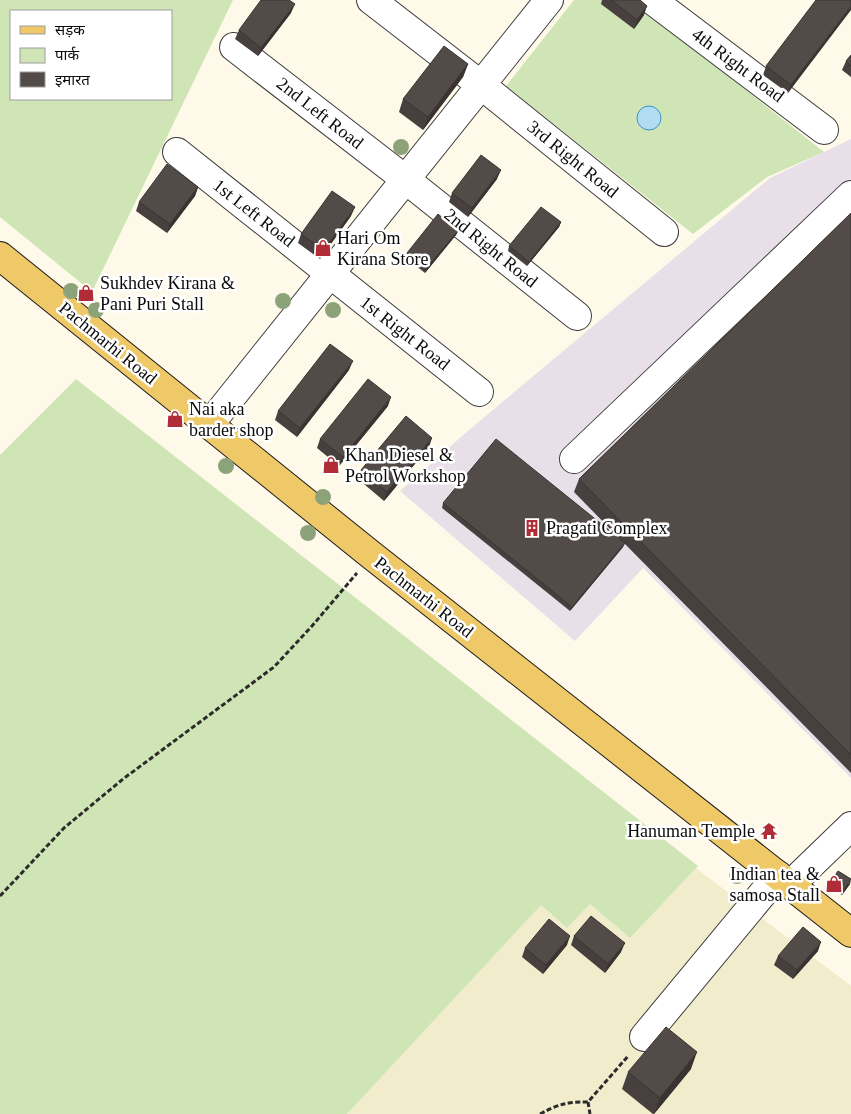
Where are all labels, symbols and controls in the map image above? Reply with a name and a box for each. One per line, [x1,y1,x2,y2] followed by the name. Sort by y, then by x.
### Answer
[10,10,172,100] legend
[55,22,85,38] text: सड़क
[688,24,788,106] street label: 4th Right Road
[55,46,79,63] text: पार्क
[55,72,90,88] text: इमारत
[273,73,367,153] street label: 2nd Left Road
[524,116,622,202] street label: 3rd Right Road
[209,175,299,251] street label: 1st Left Road
[440,204,542,292] street label: 2nd Right Road
[337,228,428,269] place label: Hari Om Kirana Store
[313,238,333,258] shop icon: Hari Om Kirana Store
[100,273,235,314] place label: Sukhdev Kirana & Pani Puri Stall
[76,283,96,303] shop icon: Sukhdev Kirana & Pani Puri Stall
[356,292,454,374] street label: 1st Right Road
[55,298,161,388] street label: Pachmarhi Road
[189,399,273,440] place label: Nai aka barder shop
[165,409,185,429] shop icon: Nai aka barder shop
[345,445,466,486] place label: Khan Diesel & Petrol Workshop
[321,455,341,475] shop icon: Khan Diesel & Petrol Workshop
[522,518,542,538] building icon: Pragati Complex
[546,518,667,538] place label: Pragati Complex
[371,552,477,642] street label: Pachmarhi Road
[627,821,755,841] place label: Hanuman Temple
[759,821,779,841] temple icon: Hanuman Temple
[730,864,820,905] place label: Indian tea & samosa Stall
[824,874,844,894] shop icon: Indian tea & samosa Stall

